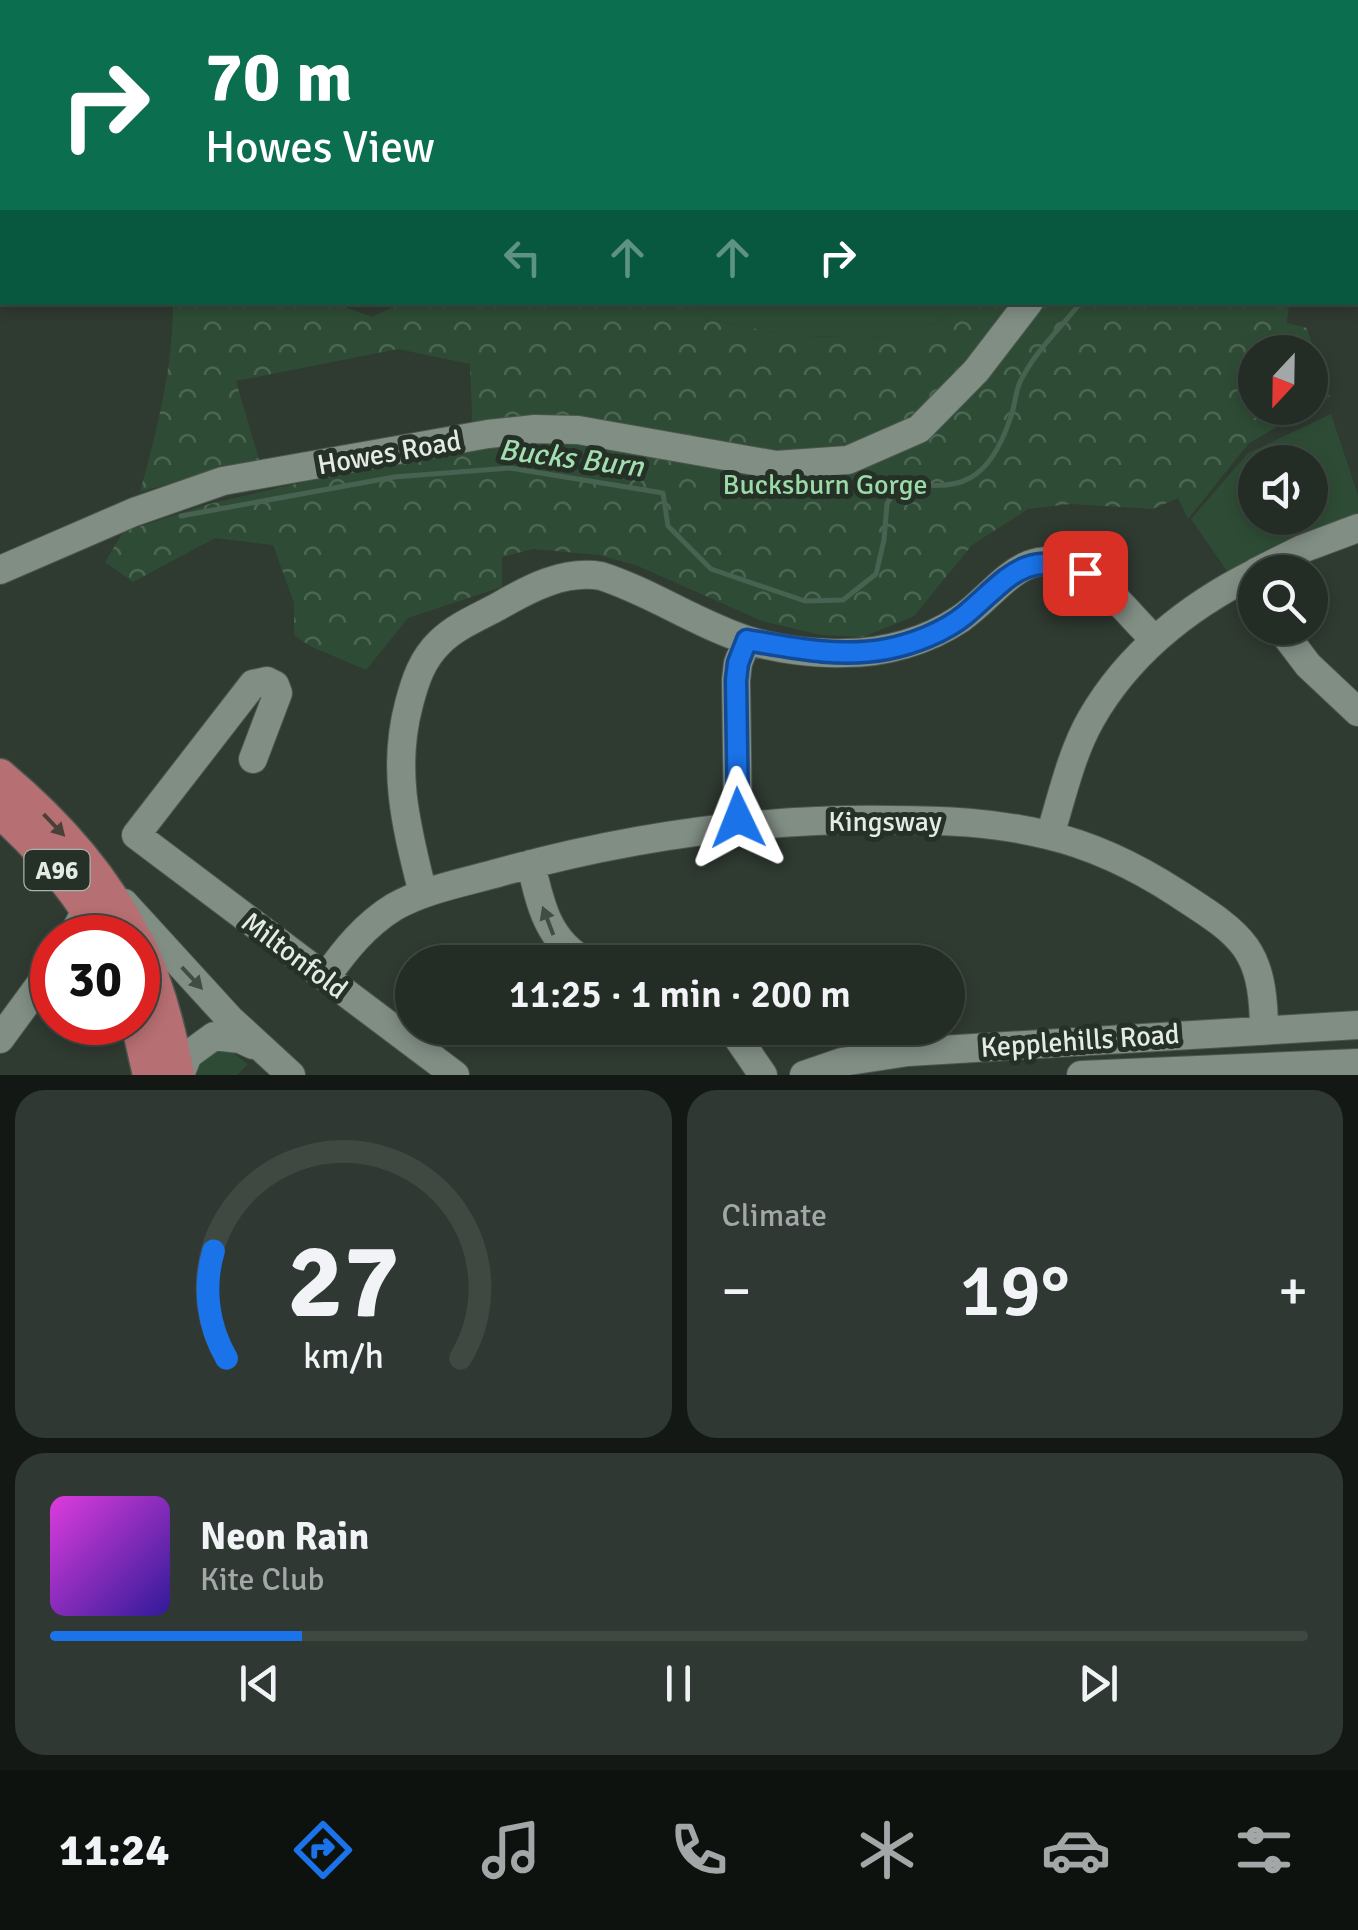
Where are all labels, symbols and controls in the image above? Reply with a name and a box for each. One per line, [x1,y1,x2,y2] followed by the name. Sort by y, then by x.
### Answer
[205,34,353,120] text: 70 m
[40,40,170,170] icon: right
[205,120,435,175] text: Howes View
[495,230,550,285] icon: left
[600,230,655,285] icon: ahead
[705,230,760,285] icon: ahead
[810,230,865,285] icon: right
[1238,335,1328,425] north arrow
[1238,335,1328,645] map controls
[315,424,464,482] street label: Howes Road
[497,431,647,486] water label: Bucks Burn
[1238,445,1328,535] button: sound
[723,468,927,502] park label: Bucksburn Gorge
[1043,531,1128,616] pin
[1058,546,1113,601] icon: arrive
[1238,555,1328,645] button: search
[686,766,790,870] position arrow
[828,805,942,839] street label: Kingsway
[42,812,65,836] one-way arrow
[24,850,90,890] road number: A96
[235,905,354,1007] street label: Miltonfold
[540,905,556,935] one-way arrow
[30,915,160,1045] speed limit sign: 30
[180,966,203,990] one-way arrow
[509,971,851,1018] text: 11:25 · 1 min · 200 m
[980,1017,1181,1065] street label: Kepplehills Road
[722,1196,827,1235] text: Climate
[287,1218,399,1346] text: 27
[960,1244,1070,1337] text: 19°
[722,1257,751,1325] text: −
[1278,1257,1308,1325] text: +
[303,1334,384,1378] text: km/h
[200,1513,369,1560] text: Neon Rain
[200,1560,324,1599] text: Kite Club
[232,1656,287,1711] icon: previous
[651,1656,706,1711] icon: pause
[1071,1656,1126,1711] icon: next
[288,1815,358,1885] icon: directions
[476,1815,546,1885] icon: music
[664,1815,734,1885] icon: phone
[852,1815,922,1885] icon: climate
[1041,1815,1111,1885] icon: car
[1229,1815,1299,1885] icon: filters
[59,1823,170,1878] text: 11:24

